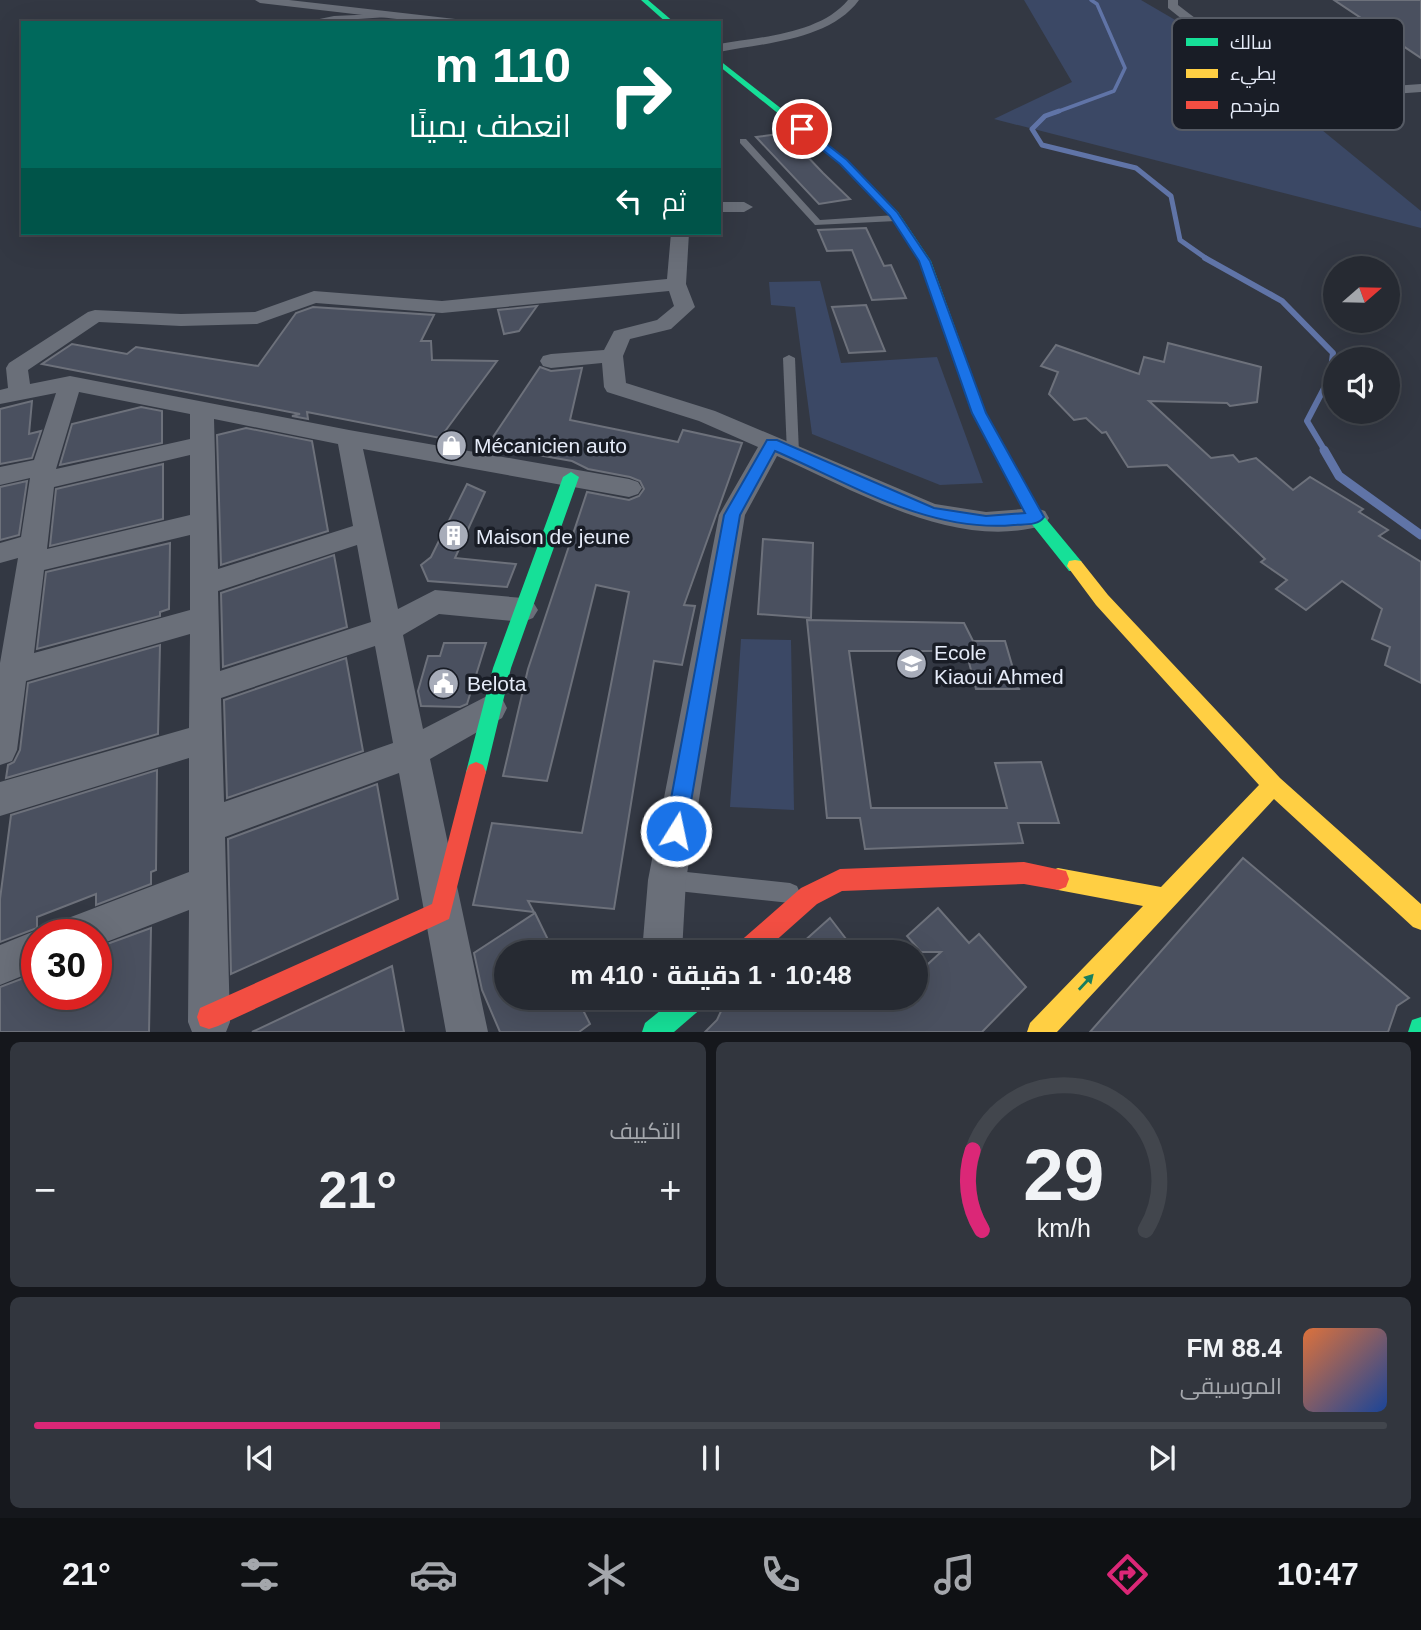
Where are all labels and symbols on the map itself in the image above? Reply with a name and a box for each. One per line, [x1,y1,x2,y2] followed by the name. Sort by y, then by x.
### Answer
[1172,18,1404,130] legend
[1230,32,1272,53] text: سالك
[1230,63,1276,88] text: بطيء
[1230,95,1280,119] text: مزدحم
[772,99,832,159] pin
[1323,256,1400,332] north arrow
[434,428,468,462] shop icon: Mécanicien auto
[474,434,627,457] place label: Mécanicien auto
[436,519,470,553] building icon: Maison de jeune
[476,525,630,548] place label: Maison de jeune
[934,641,1064,688] place label: Ecole Kiaoui Ahmed
[894,647,928,681] school or university icon: Ecole Kiaoui Ahmed
[427,666,461,700] public building icon: Belota
[467,672,527,695] place label: Belota
[639,794,713,868] position arrow
[21,919,112,1010] speed limit sign: 30
[1078,974,1094,991] one-way arrow

